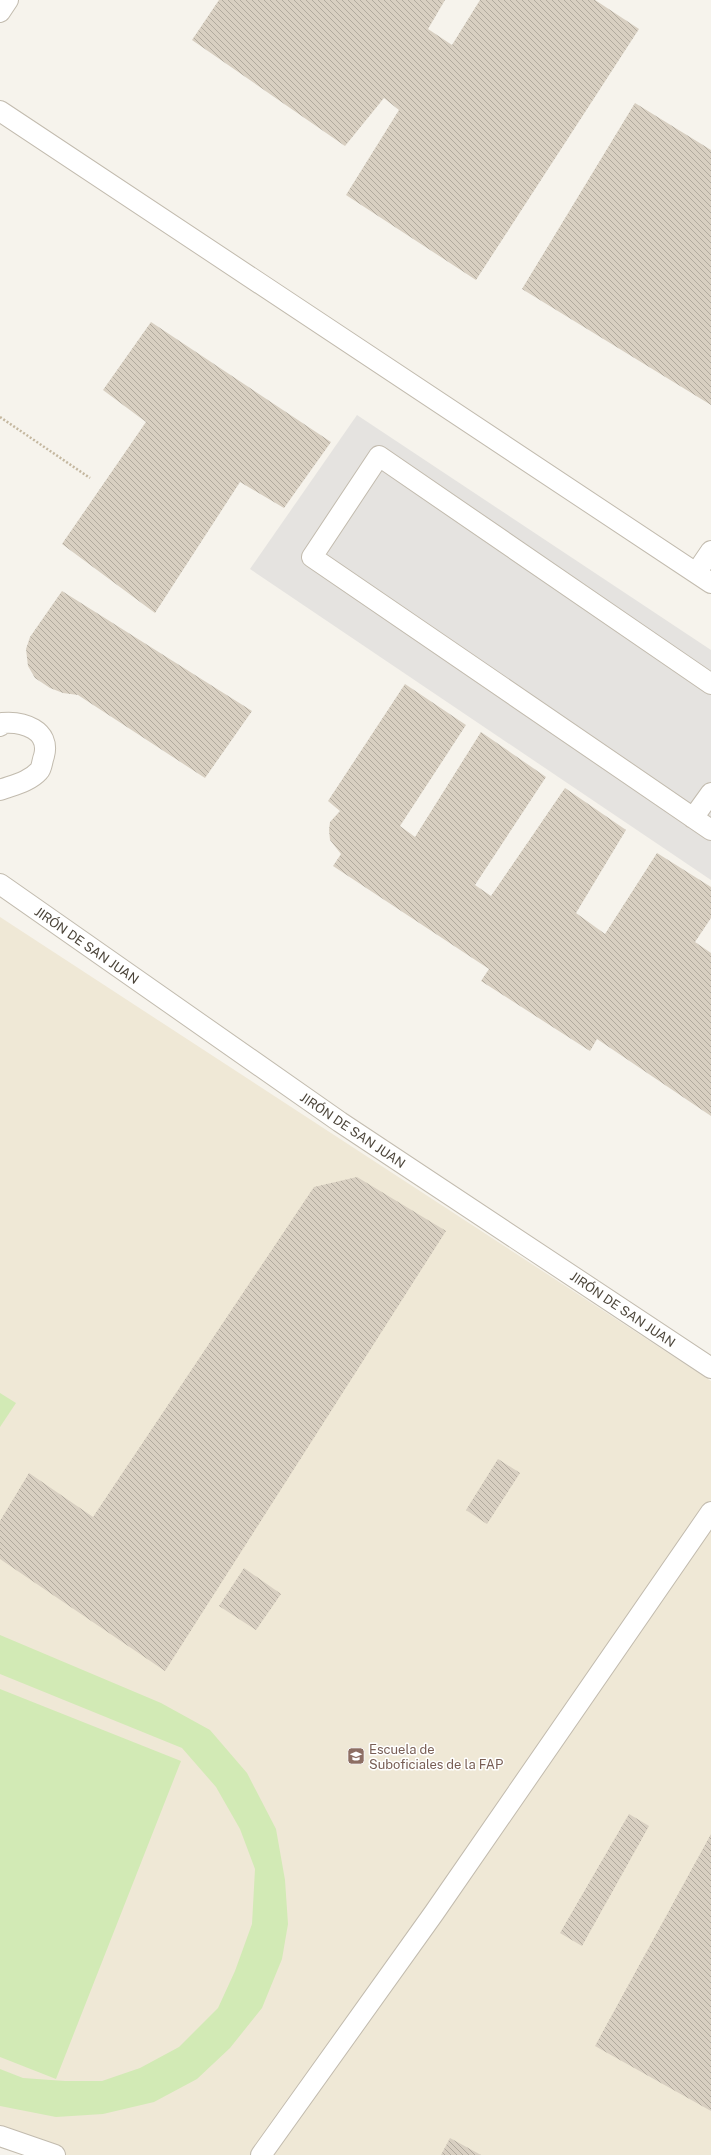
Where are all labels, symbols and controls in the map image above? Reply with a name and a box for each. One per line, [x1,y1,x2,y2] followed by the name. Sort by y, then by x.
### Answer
[32,903,142,987] street label: JIRÓN DE SAN JUAN
[297,1089,409,1171] street label: JIRÓN DE SAN JUAN
[567,1268,679,1350] street label: JIRÓN DE SAN JUAN
[369,1742,503,1772] place label: Escuela de Suboficiales de la FAP
[346,1746,366,1766] school or university icon: Escuela de Suboficiales de la FAP

